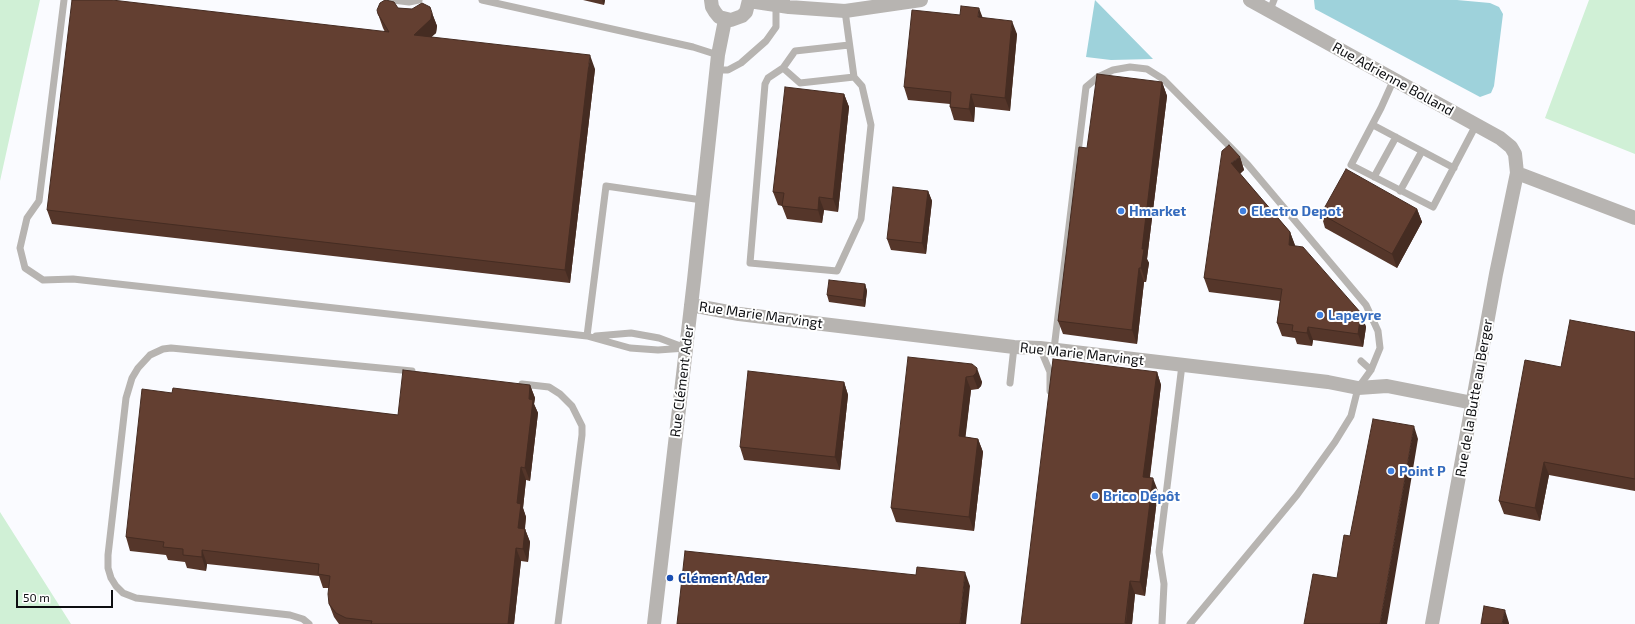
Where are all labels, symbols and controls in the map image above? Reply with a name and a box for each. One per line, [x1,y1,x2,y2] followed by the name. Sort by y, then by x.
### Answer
[1329,39,1457,119] street label: Rue Adrienne Bolland
[1129,203,1186,219] place label: Hmarket
[1251,203,1341,219] place label: Electro Depot
[1116,206,1126,216] marker: Hmarket
[1238,206,1248,216] marker: Electro Depot
[698,298,824,332] street label: Rue Marie Marvingt
[1328,307,1381,323] place label: Lapeyre
[1315,310,1325,320] marker: Lapeyre
[1452,318,1496,478] street label: Rue de la Butte au Berger
[667,324,697,438] street label: Rue Clément Ader
[1019,339,1145,369] street label: Rue Marie Marvingt
[1399,463,1446,479] place label: Point P
[1386,466,1396,476] marker: Point P
[1103,488,1180,504] place label: Brico Dépôt
[1090,491,1100,501] marker: Brico Dépôt
[678,570,768,586] place label: Clément Ader
[665,573,675,583] marker: Clément Ader
[18,582,115,608] scale bar
[23,590,50,604] text: 50 m

